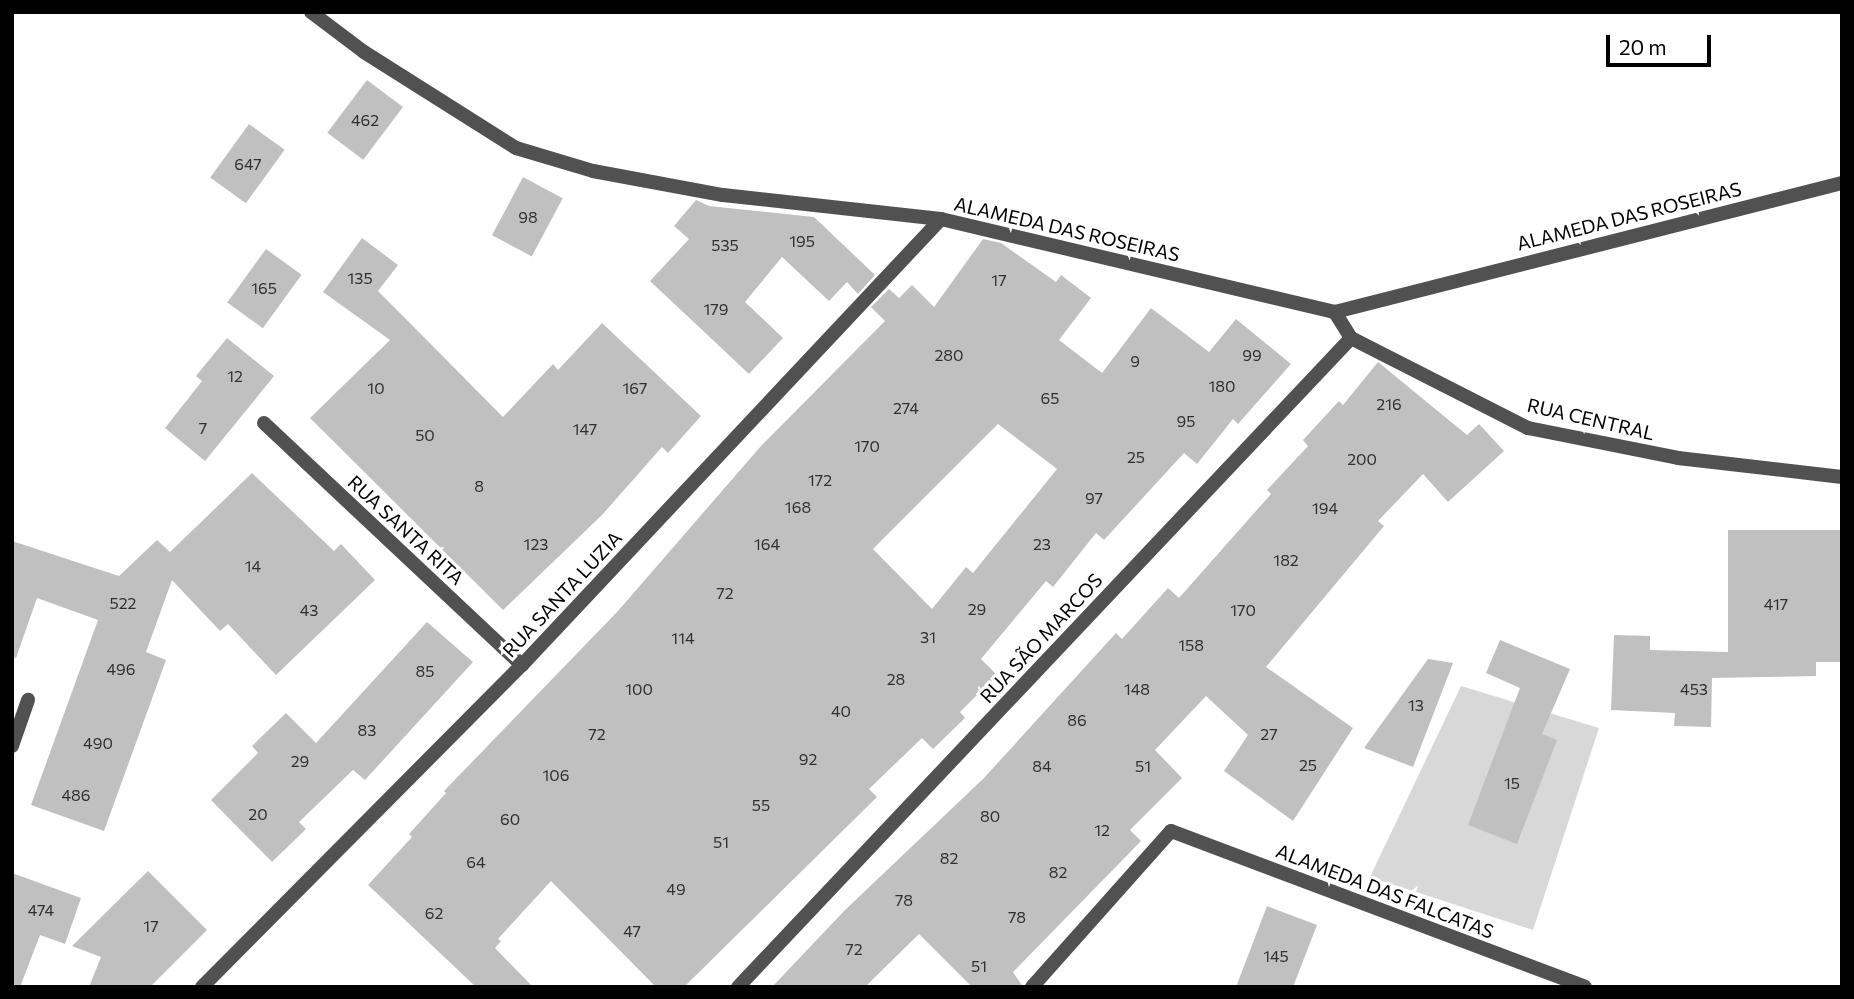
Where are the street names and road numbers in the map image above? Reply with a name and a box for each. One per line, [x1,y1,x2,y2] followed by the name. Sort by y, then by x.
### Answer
[1514,177,1744,255] street label: ALAMEDA DAS ROSEIRAS
[952,192,1182,266] street label: ALAMEDA DAS ROSEIRAS
[1525,393,1657,445] street label: RUA CENTRAL
[343,471,469,589] street label: RUA SANTA RITA
[498,526,626,662] street label: RUA SANTA LUZIA
[975,569,1107,707] street label: RUA SÃO MARCOS
[1273,839,1497,943] street label: ALAMEDA DAS FALCATAS

